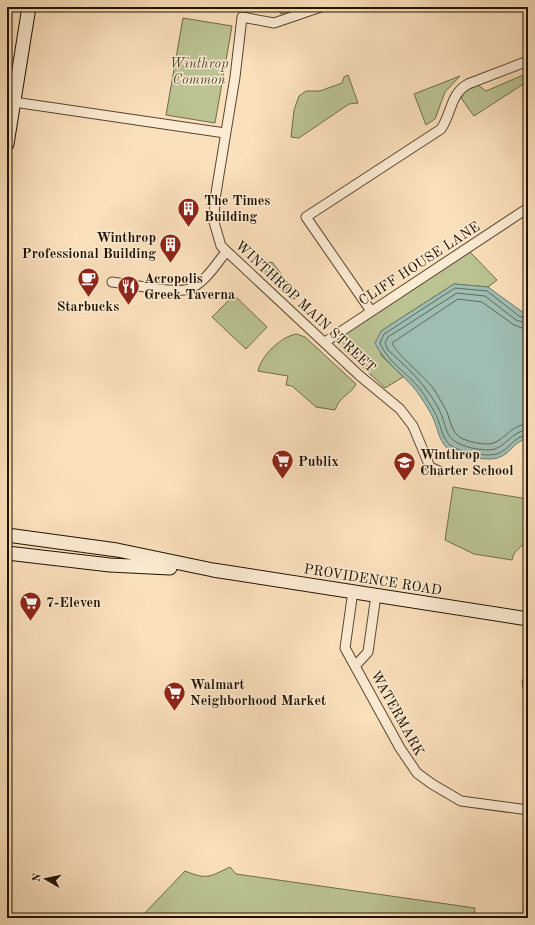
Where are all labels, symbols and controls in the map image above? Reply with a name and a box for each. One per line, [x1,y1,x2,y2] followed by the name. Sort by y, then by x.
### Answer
[169,57,229,87] park label: Winthrop Common
[204,194,270,224] place label: The Times Building
[175,195,201,228] building icon: The Times Building
[356,219,483,308] street label: CLIFF HOUSE LANE
[22,231,156,261] place label: Winthrop Professional Building
[158,232,184,265] building icon: Winthrop Professional Building
[232,238,378,375] street label: WINTHROP MAIN STREET
[75,265,101,298] cafe icon: Starbucks
[144,272,235,302] place label: Acropolis Greek Taverna
[116,273,142,306] restaurant icon: Acropolis Greek Taverna
[57,300,119,314] place label: Starbucks
[270,448,296,481] supermarket icon: Publix
[420,448,513,478] place label: Winthrop Charter School
[392,449,418,482] school or university icon: Winthrop Charter School
[298,455,339,469] place label: Publix
[303,562,443,598] street label: PROVIDENCE ROAD
[18,589,44,622] supermarket icon: 7-Eleven
[46,596,101,610] place label: 7-Eleven
[368,668,426,758] street label: WATERMARK
[190,678,326,708] place label: Walmart Neighborhood Market
[161,679,187,712] supermarket icon: Walmart Neighborhood Market
[26,859,66,899] north arrow
[32,872,44,883] text: N

